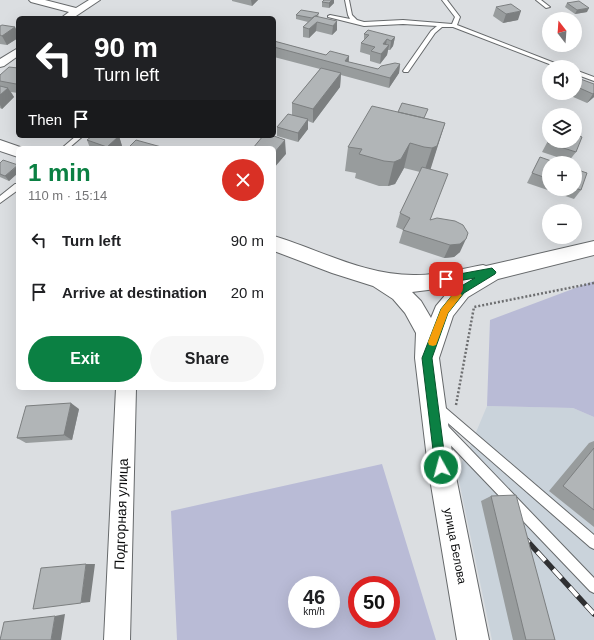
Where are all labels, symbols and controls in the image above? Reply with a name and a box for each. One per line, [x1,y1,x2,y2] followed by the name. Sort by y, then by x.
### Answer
[542,12,582,52] north arrow
[542,12,582,244] map controls
[28,32,80,84] icon: left
[94,32,158,63] text: 90 m
[542,60,582,100] button: sound
[94,65,159,85] text: Turn left
[70,108,92,130] icon: arrive
[542,108,582,148] button: layers
[28,111,62,128] text: Then
[542,156,582,196] button: +
[28,159,91,186] text: 1 min
[222,159,264,201] button: close
[28,188,107,203] text: 110 m · 15:14
[542,204,582,244] button: −
[28,229,50,251] icon: left
[62,232,121,249] text: Turn left
[231,232,264,249] text: 90 m
[429,262,463,296] pin
[435,268,457,290] icon: arrive
[28,281,50,303] icon: arrive
[62,284,207,301] text: Arrive at destination
[231,284,264,301] text: 20 m
[28,336,142,382] button: Exit
[150,336,264,382] button: Share
[420,446,462,488] position arrow
[111,458,131,570] street label: Подгорная улица
[441,507,469,586] street label: улица Белова
[348,576,400,628] speed limit sign: 50
[303,586,325,608] text: 46
[303,606,325,617] text: km/h

